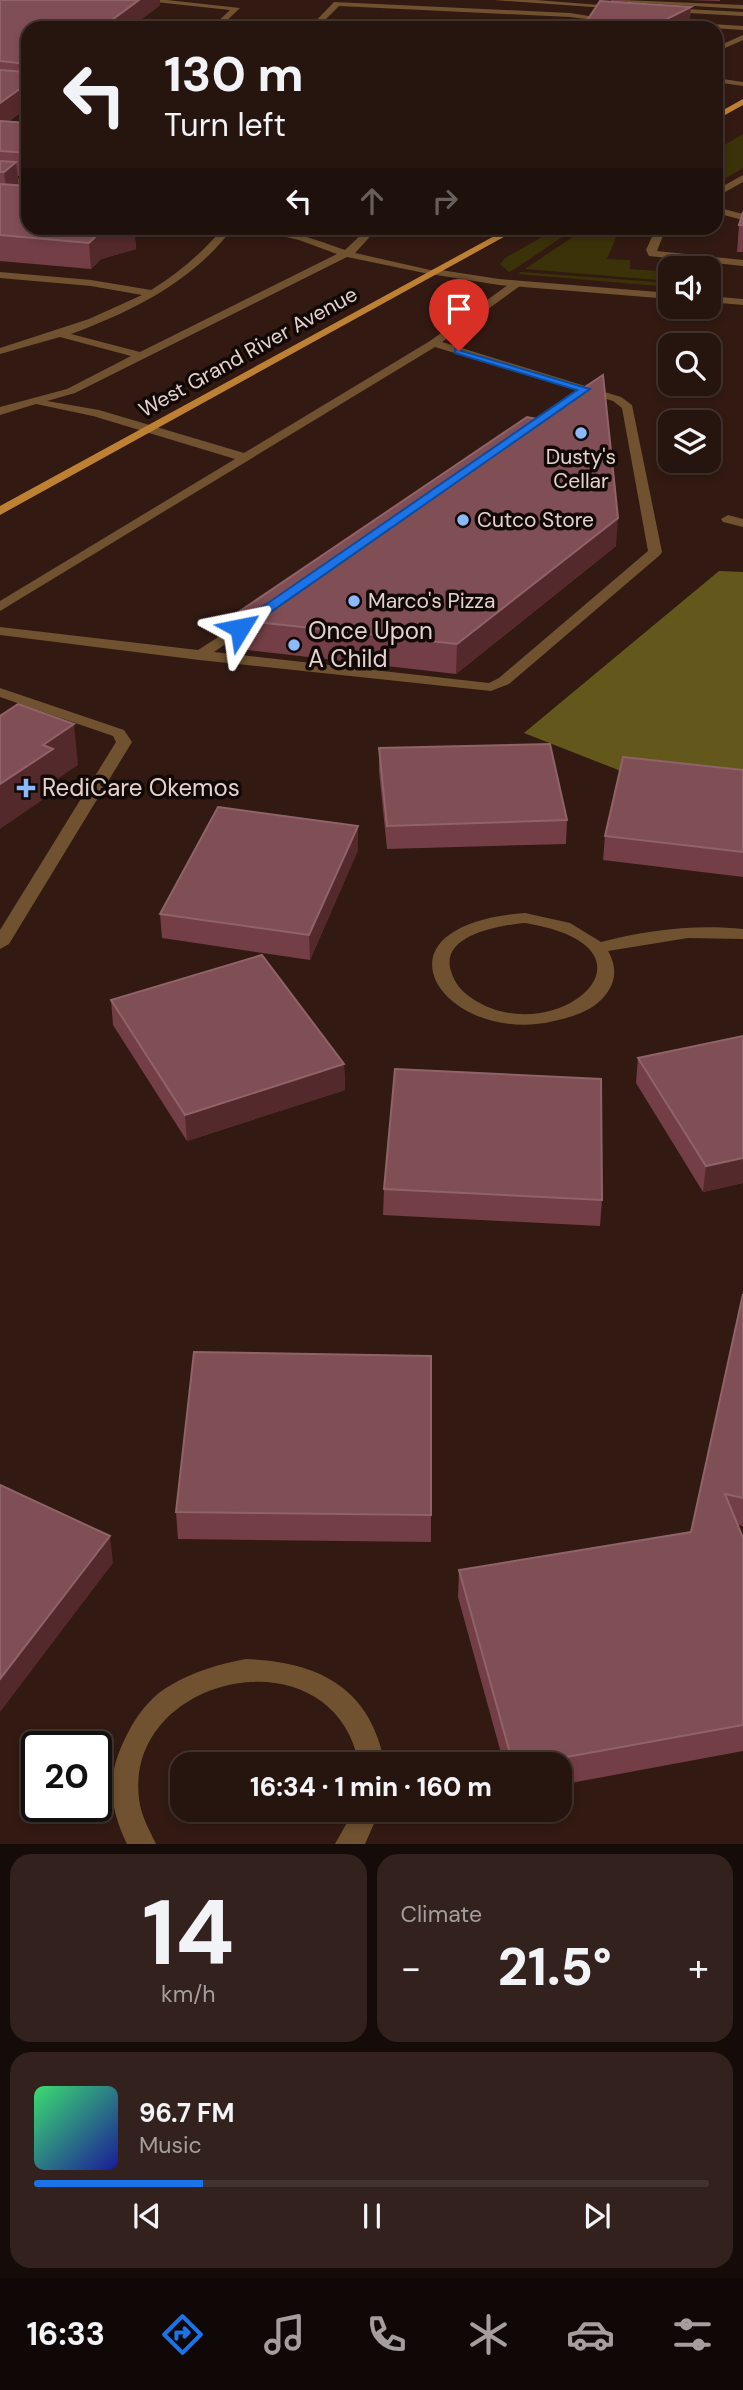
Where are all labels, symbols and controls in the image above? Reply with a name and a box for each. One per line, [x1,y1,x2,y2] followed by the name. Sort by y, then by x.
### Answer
[164,42,304,106] text: 130 m
[49,49,140,140] icon: left
[164,104,286,146] text: Turn left
[280,182,318,220] icon: left
[353,182,391,220] icon: ahead
[426,182,464,220] icon: right
[658,256,721,473] map controls
[658,256,721,319] button: sound
[429,279,489,351] pin
[134,280,362,424] street label: West Grand River Avenue
[440,290,478,328] icon: arrive
[658,333,721,396] button: search
[658,410,721,473] button: layers
[573,425,589,441] marker: Dusty's Cellar
[546,443,616,495] place label: Dusty's Cellar
[477,506,594,534] place label: Cutco Store
[455,512,471,528] marker: Cutco Store
[368,587,495,615] place label: Marco's Pizza
[203,591,277,665] position arrow
[346,593,362,609] marker: Marco's Pizza
[308,615,433,674] place label: Once Upon A Child
[286,637,302,653] marker: Once Upon A Child
[42,772,240,803] place label: RediCare Okemos
[16,778,36,798] marker: RediCare Okemos
[21,1731,112,1822] speed limit sign: 20
[250,1770,492,1804] text: 16:34 · 1 min · 160 m
[142,1874,234,1992] text: 14
[401,1899,482,1929] text: Climate
[498,1933,612,2001] text: 21.5°
[401,1943,421,1993] text: −
[688,1943,709,1993] text: +
[161,1979,215,2009] text: km/h
[139,2096,234,2130] text: 96.7 FM
[139,2130,202,2160] text: Music
[128,2197,166,2235] icon: previous
[353,2197,391,2235] icon: pause
[578,2197,616,2235] icon: next
[158,2310,207,2359] icon: directions
[260,2310,309,2359] icon: music
[362,2310,411,2359] icon: phone
[464,2310,513,2359] icon: climate
[566,2310,615,2359] icon: car
[668,2310,717,2359] icon: filters
[26,2313,105,2355] text: 16:33

